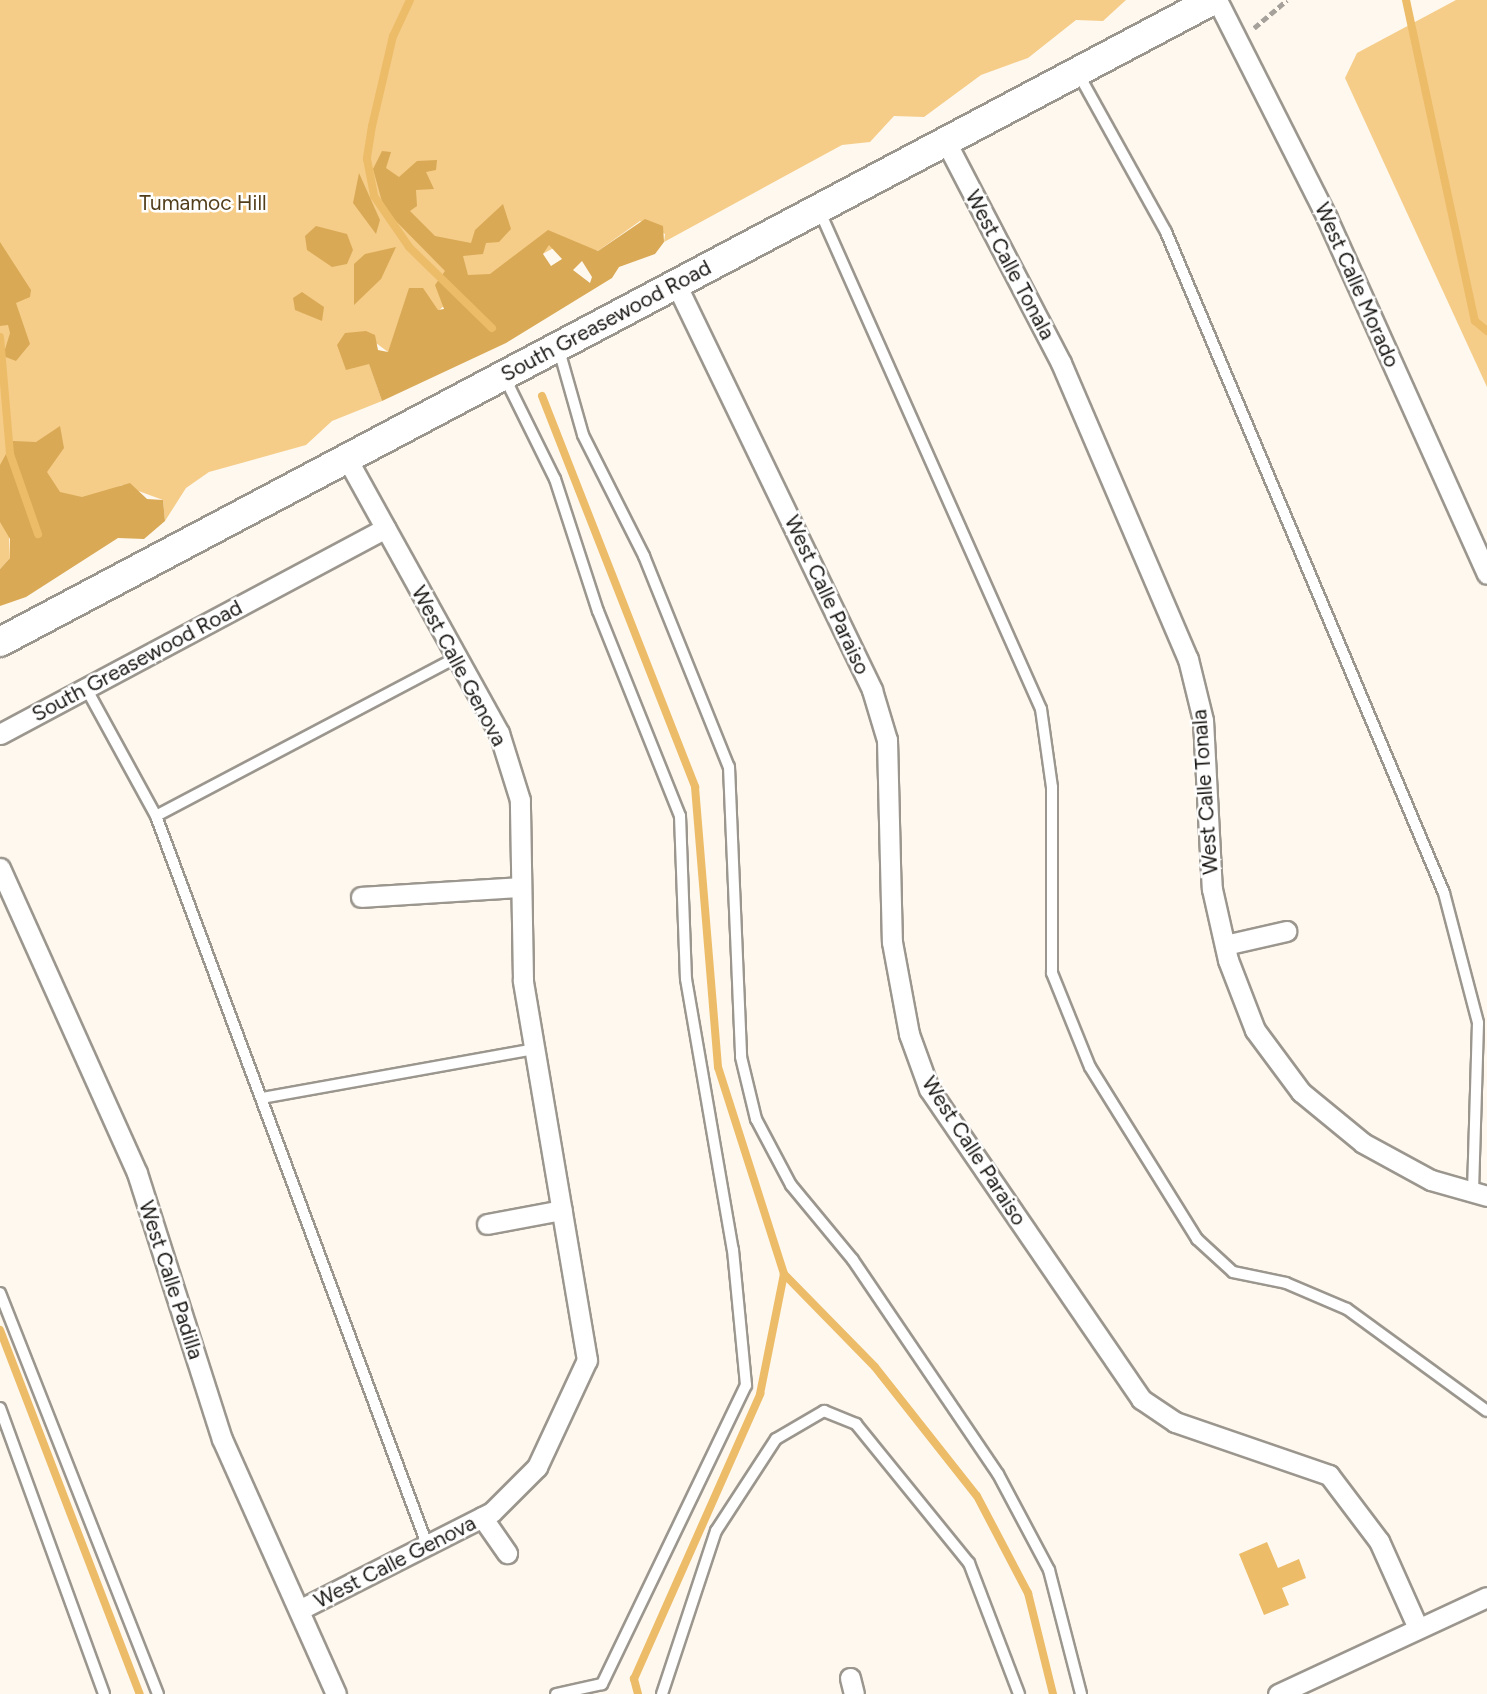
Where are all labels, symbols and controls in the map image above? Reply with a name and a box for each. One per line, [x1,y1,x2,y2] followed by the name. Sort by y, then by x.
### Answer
[960,186,1060,344] street label: West Calle Tonala
[139,190,267,216] park label: Tumamoc Hill
[1309,199,1405,371] street label: West Calle Morado
[497,255,715,387] street label: South Greasewood Road
[779,511,875,679] street label: West Calle Paraiso
[406,582,512,750] street label: West Calle Genova
[28,595,246,727] street label: South Greasewood Road
[1187,708,1223,876] street label: West Calle Tonala
[916,1072,1032,1230] street label: West Calle Paraiso
[133,1198,209,1362] street label: West Calle Padilla
[310,1510,480,1614] street label: West Calle Genova

